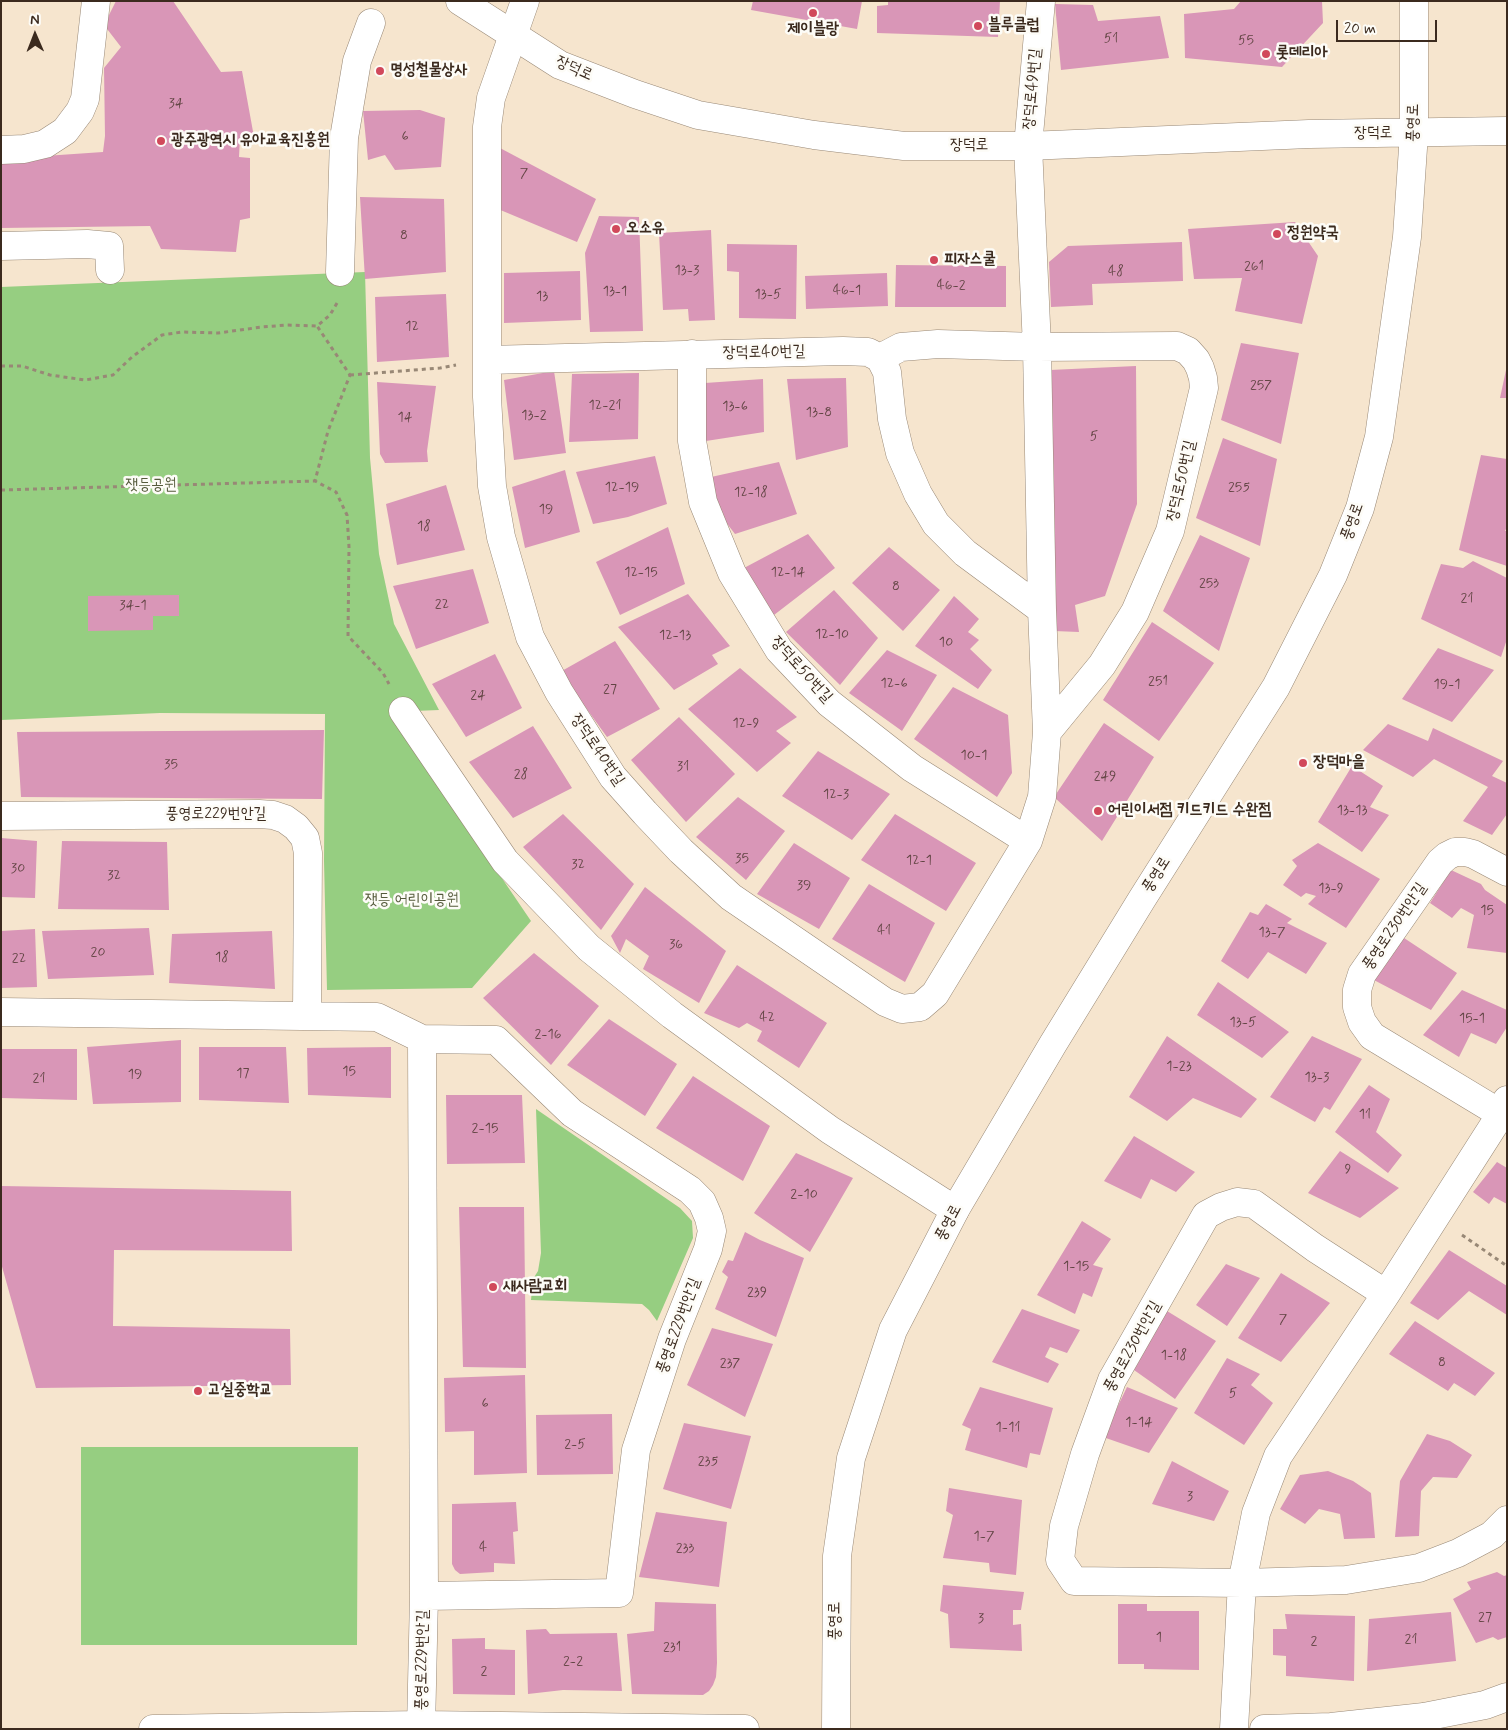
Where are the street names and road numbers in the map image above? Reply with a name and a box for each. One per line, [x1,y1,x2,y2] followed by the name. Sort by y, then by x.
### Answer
[1020,48,1046,130] street label: 장덕로49번길
[552,52,596,86] street label: 장덕로
[1404,104,1424,142] street label: 풍영로
[1354,124,1392,144] street label: 장덕로
[950,136,988,156] street label: 장덕로
[723,343,805,363] street label: 장덕로40번길
[1163,438,1201,524] street label: 장덕로50번길
[1337,501,1369,543] street label: 풍영로
[766,633,836,707] street label: 장덕로50번길
[566,710,628,790] street label: 장덕로40번길
[166,805,266,825] street label: 풍영로229번안길
[1139,854,1175,896] street label: 풍영로
[1359,880,1431,974] street label: 풍영로230번안길
[931,1201,967,1245] street label: 풍영로
[653,1275,705,1377] street label: 풍영로229번안길
[1100,1298,1166,1396] street label: 풍영로230번안길
[826,1602,846,1640] street label: 풍영로
[413,1609,433,1711] street label: 풍영로229번안길

